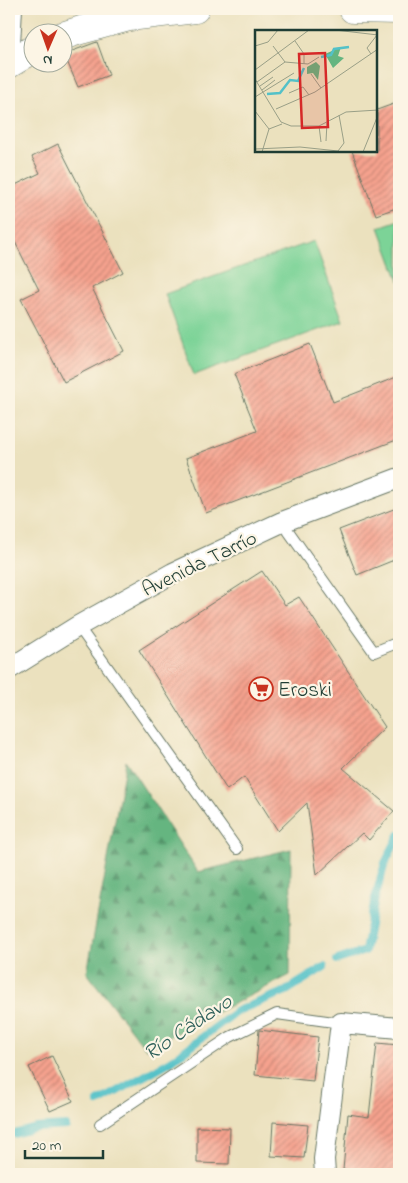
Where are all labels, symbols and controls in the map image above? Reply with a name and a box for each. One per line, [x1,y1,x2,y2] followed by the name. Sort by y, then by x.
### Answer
[22,22,72,72] north arrow
[255,30,378,152] inset map
[43,49,53,70] text: N
[137,524,263,606] street label: Avenida Tarrío
[248,676,274,702] supermarket icon: Eroski
[278,676,332,706] place label: Eroski
[138,986,241,1070] water label: Río Cádavo
[25,1128,102,1160] scale bar
[32,1135,62,1157] text: 20 m

